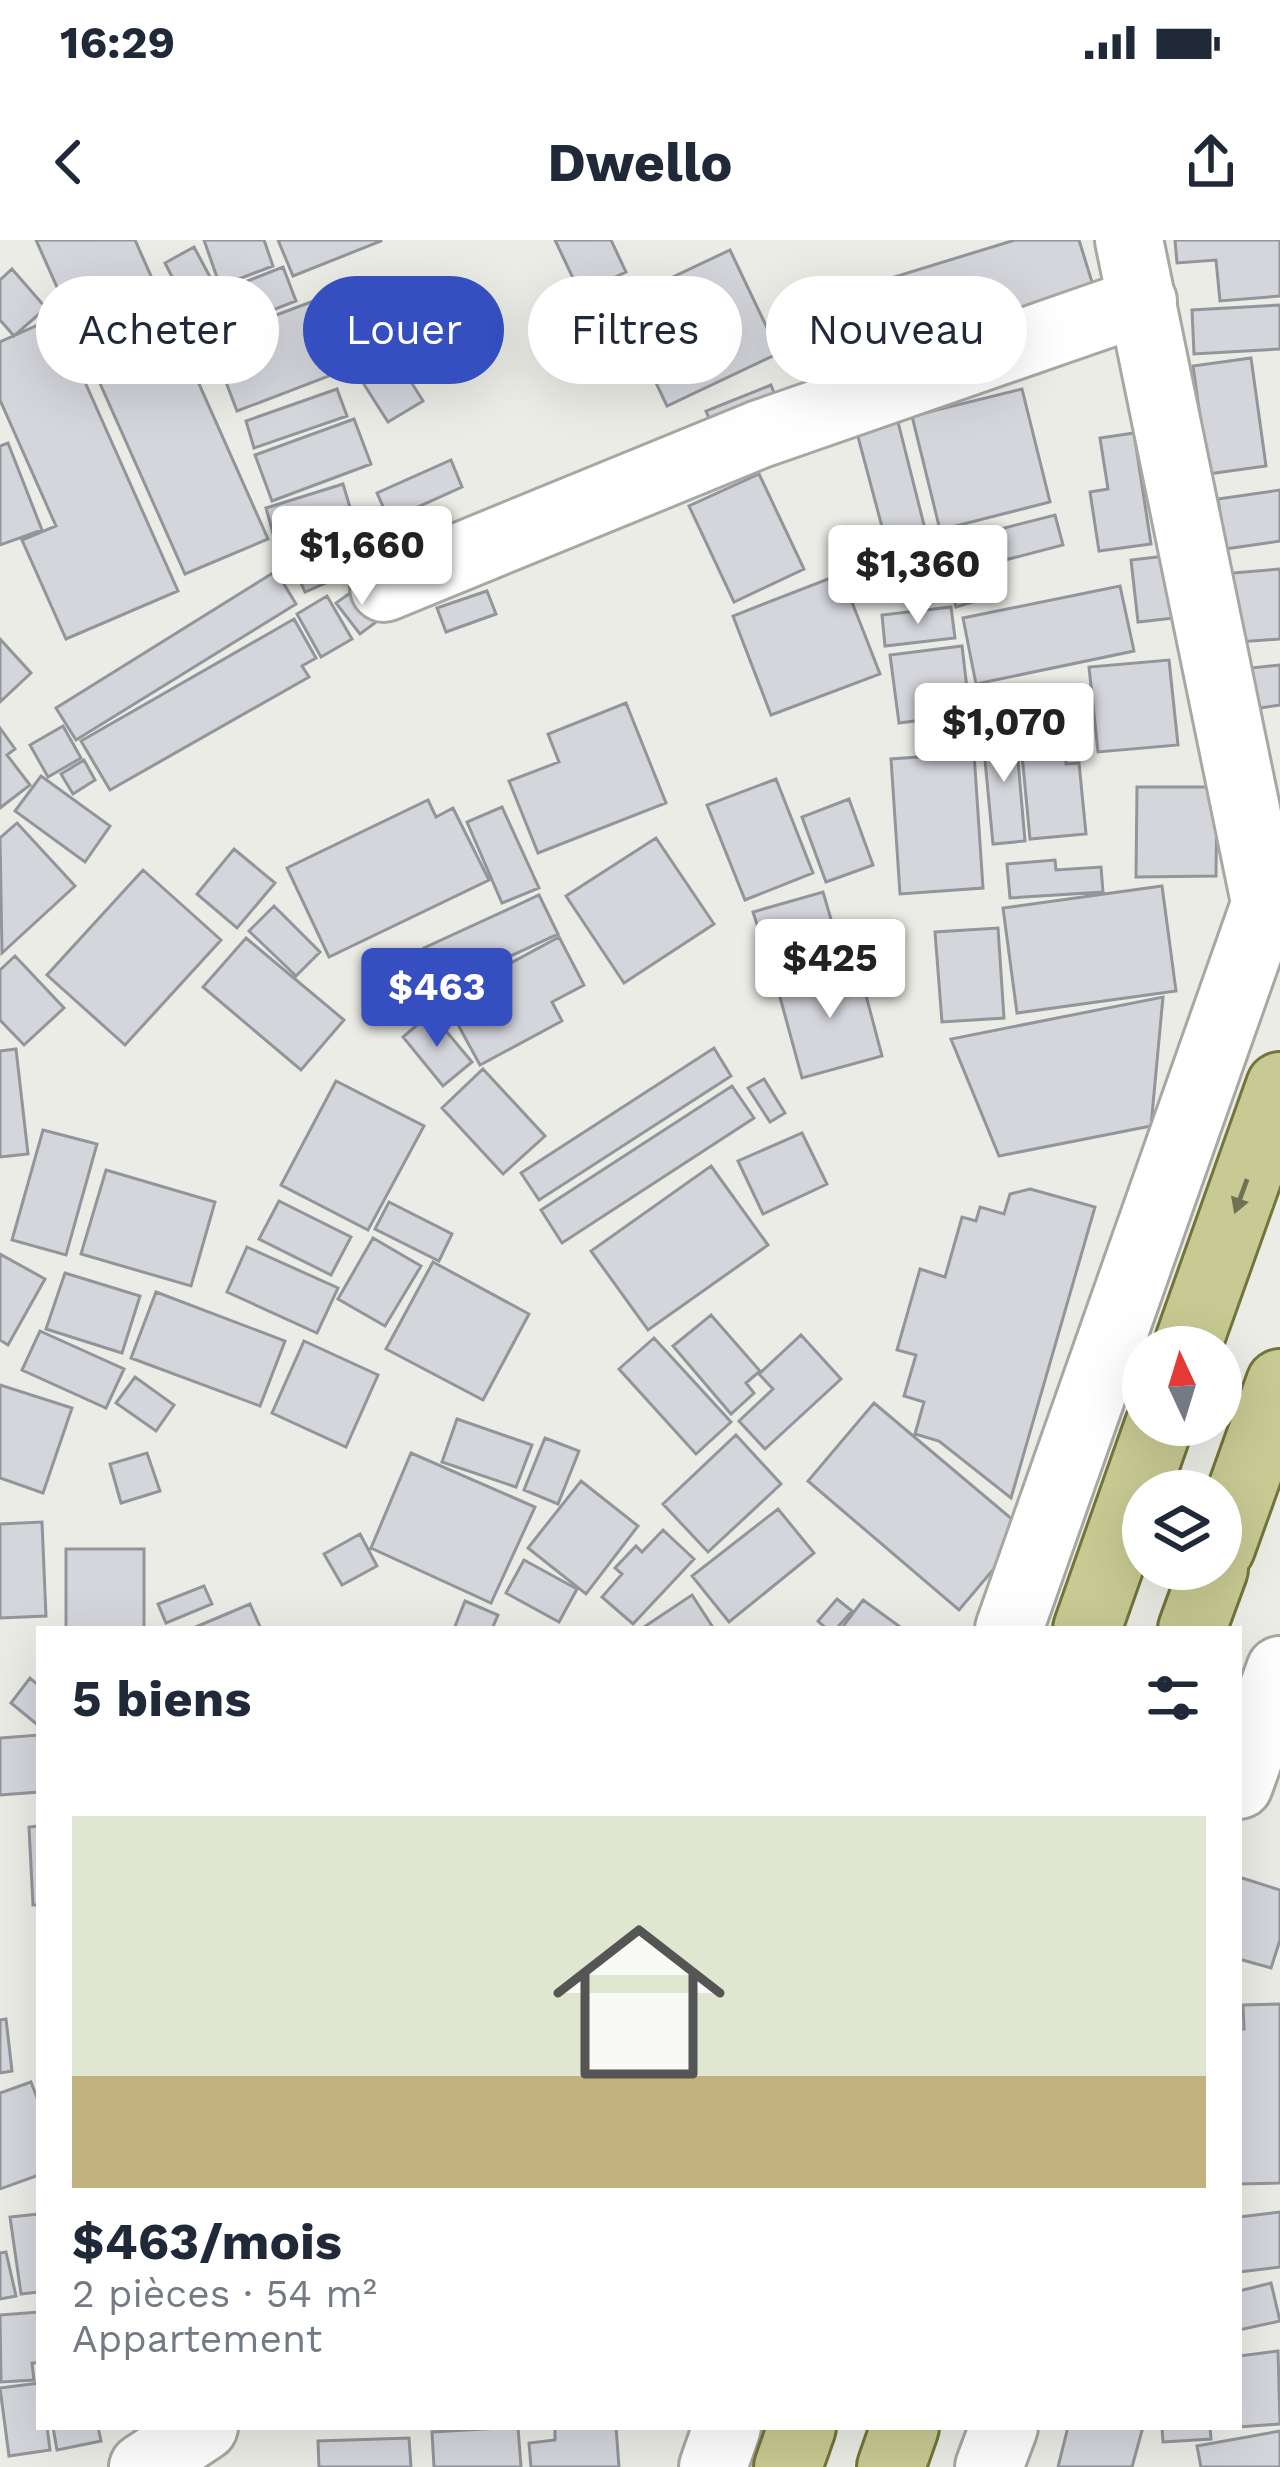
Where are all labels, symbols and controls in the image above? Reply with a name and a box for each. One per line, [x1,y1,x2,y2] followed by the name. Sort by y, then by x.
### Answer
[60,16,175,69] text: 16:29
[36,129,102,195] icon: back
[1178,129,1244,195] icon: share
[547,131,733,194] text: Dwello
[36,276,279,384] chip: Acheter
[303,276,504,384] chip: Louer
[528,276,742,384] chip: Filtres
[766,276,1027,384] chip: Nouveau
[264,506,460,608] pin: $1,660
[299,522,425,567] text: $1,660
[820,525,1016,627] pin: $1,360
[855,541,981,586] text: $1,360
[906,683,1102,785] pin: $1,070
[942,699,1066,744] text: $1,070
[759,919,901,1021] pin: $425
[782,935,878,980] text: $425
[366,948,508,1050] pin: $463
[388,964,486,1009] text: $463
[1231,1179,1249,1215] one-way arrow
[1122,1326,1242,1446] north arrow
[1122,1326,1242,1590] map controls
[1122,1470,1242,1590] button: layers
[1140,1665,1206,1731] icon: filters
[72,1669,251,1728] text: 5 biens
[531,1894,747,2110] icon: home
[72,2212,342,2271] text: $463/mois
[72,2271,377,2316] text: 2 pièces · 54 m²
[72,2316,322,2361] text: Appartement

